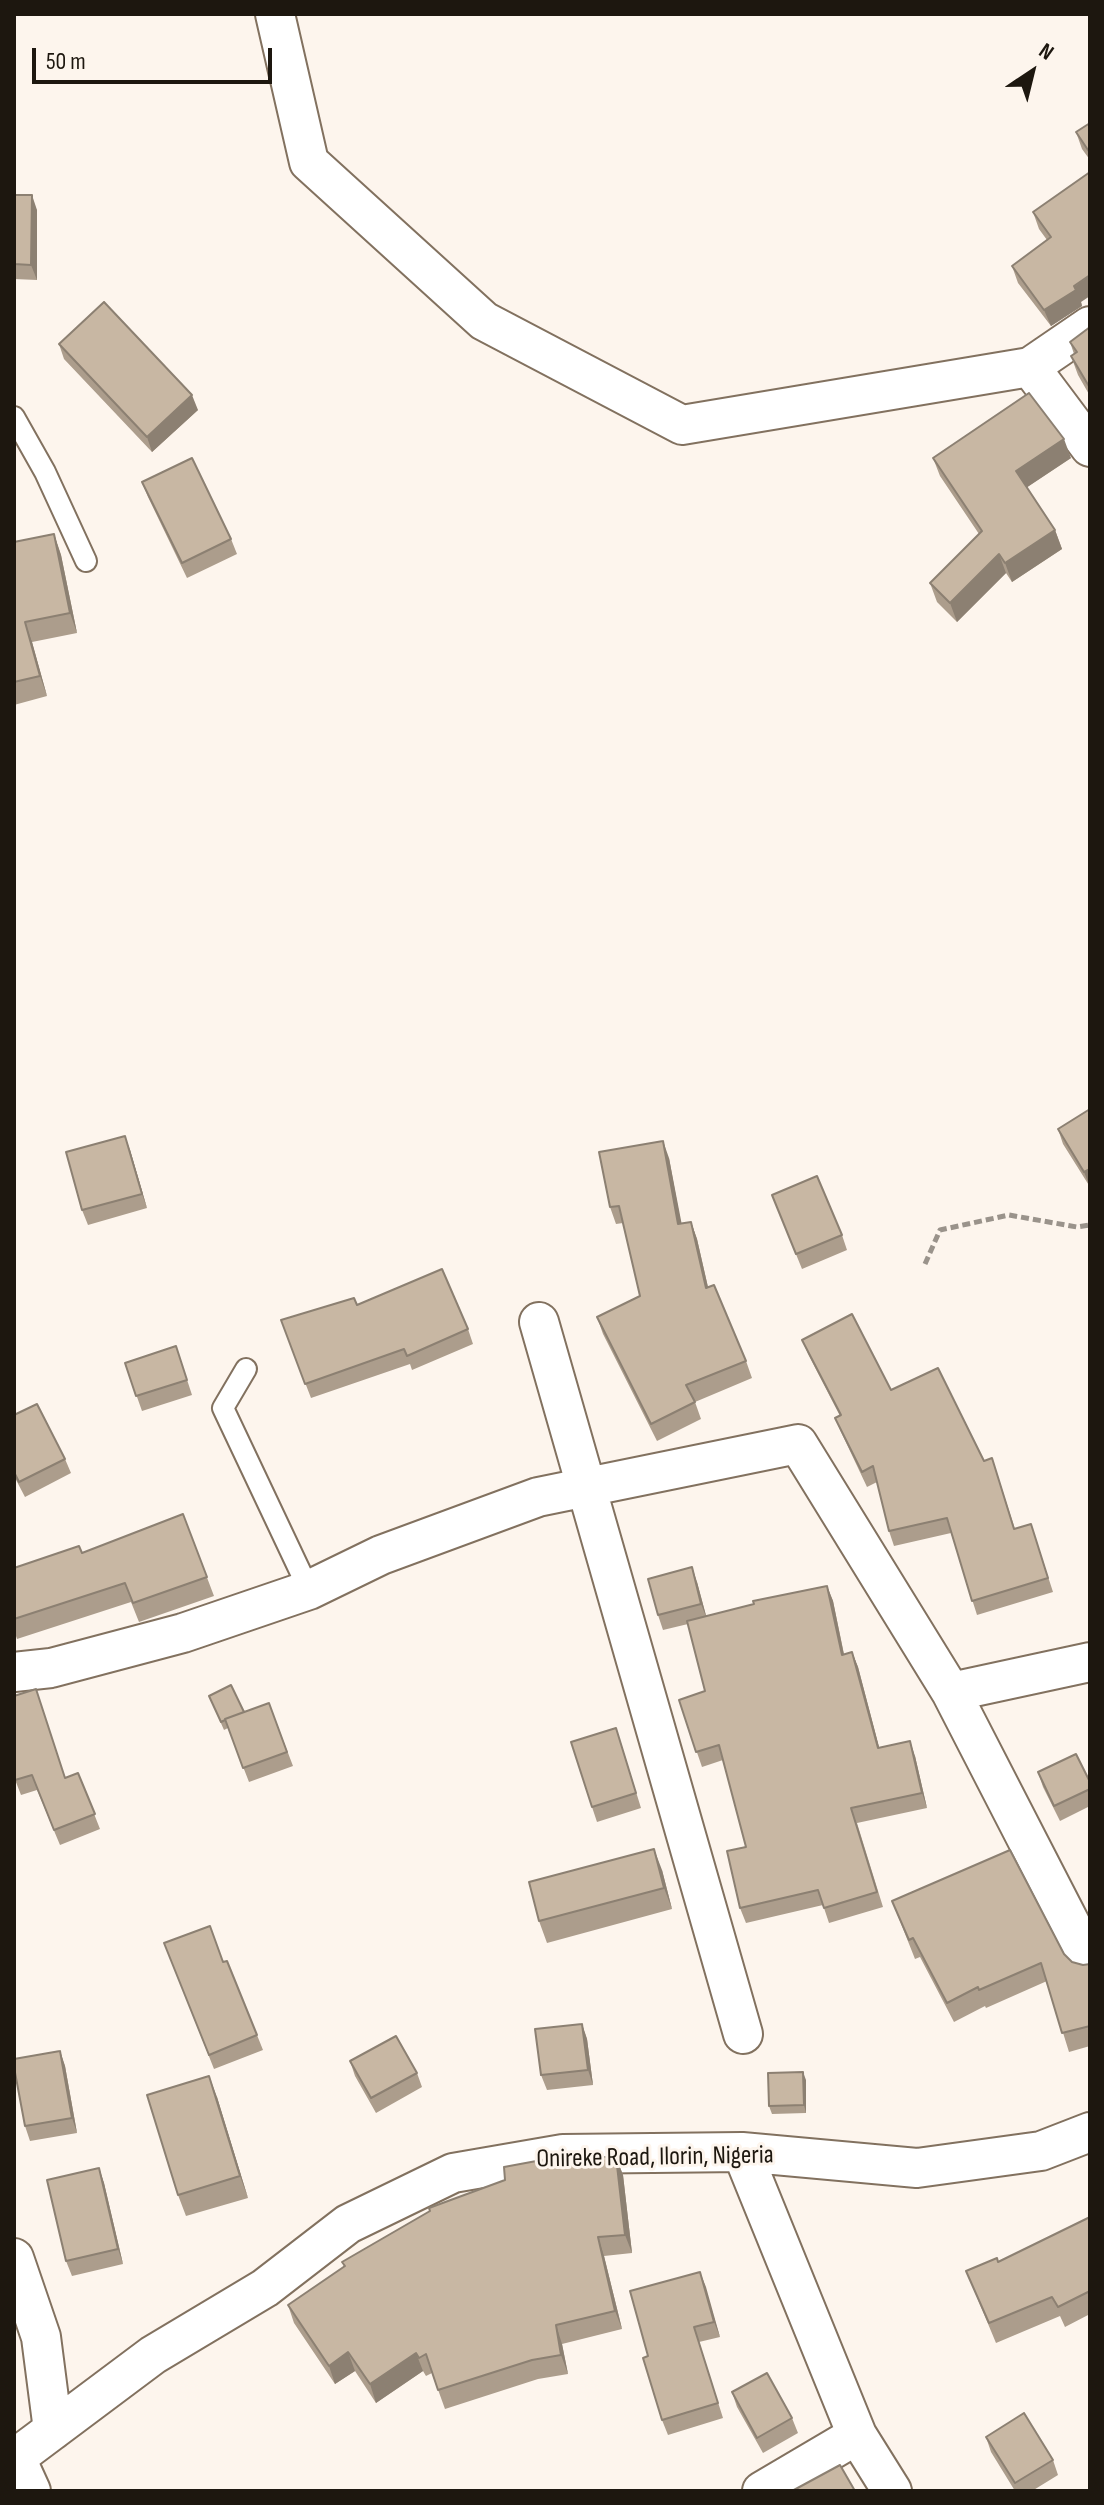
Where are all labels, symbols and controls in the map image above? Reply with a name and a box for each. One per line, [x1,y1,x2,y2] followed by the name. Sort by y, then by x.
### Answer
[36,32,276,82] scale bar
[992,32,1072,112] north arrow
[1033,38,1059,66] text: N
[46,47,86,76] text: 50 m
[536,2140,774,2176] street label: Onireke Road, Ilorin, Nigeria

